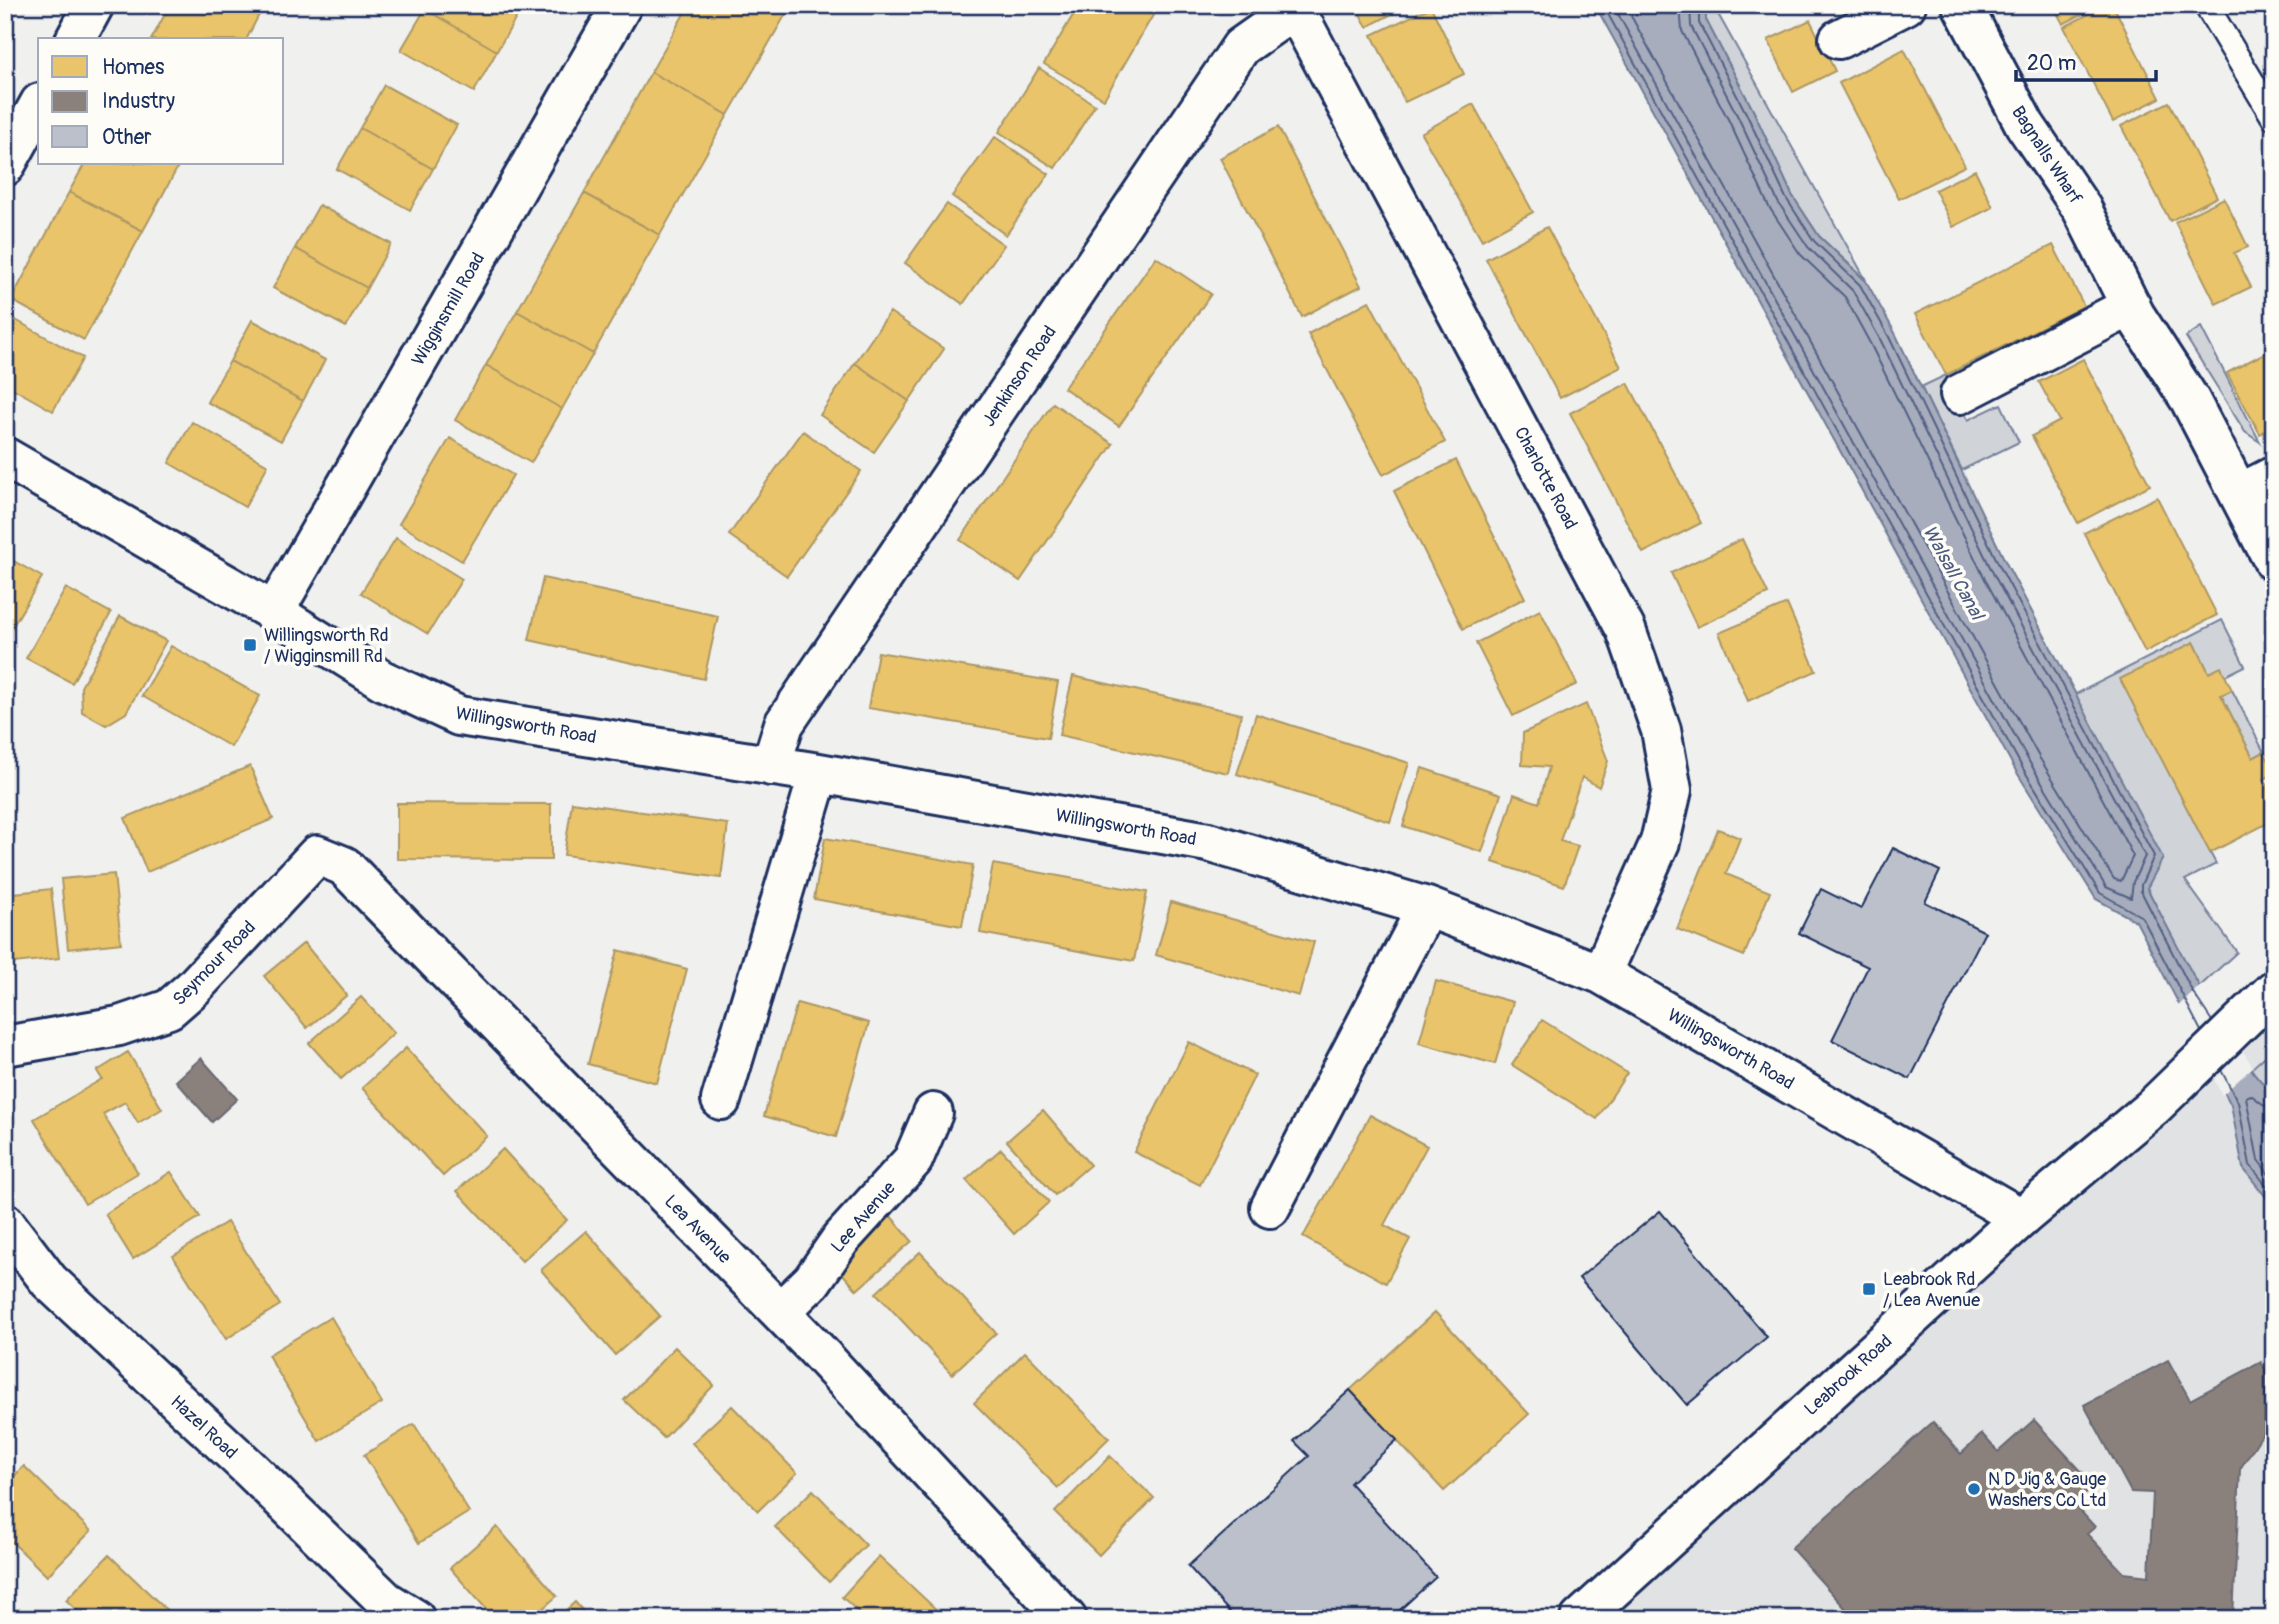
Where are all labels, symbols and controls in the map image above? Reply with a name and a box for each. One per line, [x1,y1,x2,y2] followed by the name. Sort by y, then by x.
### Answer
[38,38,284,164] legend
[2016,38,2156,82] scale bar
[2027,50,2076,77] text: 20 m
[102,54,165,81] text: Homes
[102,88,175,115] text: Industry
[2006,102,2087,209] street label: Bagnalls Wharf
[102,124,152,151] text: Other
[407,249,490,370] street label: Wigginsmill Road
[977,322,1062,431] street label: Jenkinson Road
[1509,423,1582,533] street label: Charlotte Road
[1917,521,1990,626] water label: Walsall Canal
[264,624,389,668] place label: Willingsworth Rd / Wigginsmill Rd
[242,637,258,653] marker: Willingsworth Rd / Wigginsmill Rd
[454,702,598,749] street label: Willingsworth Road
[1054,804,1198,851] street label: Willingsworth Road
[168,916,261,1011] street label: Seymour Road
[1663,1004,1798,1095] street label: Willingsworth Road
[826,1177,901,1258] street label: Lee Avenue
[659,1190,736,1269] street label: Lea Avenue
[1883,1268,1980,1312] place label: Leabrook Rd / Lea Avenue
[1861,1281,1877,1297] marker: Leabrook Rd / Lea Avenue
[1800,1330,1897,1421] street label: Leabrook Road
[165,1390,242,1464] street label: Hazel Road
[1988,1468,2106,1512] place label: N D Jig & Gauge Washers Co Ltd
[1966,1481,1982,1497] marker: N D Jig & Gauge Washers Co Ltd

